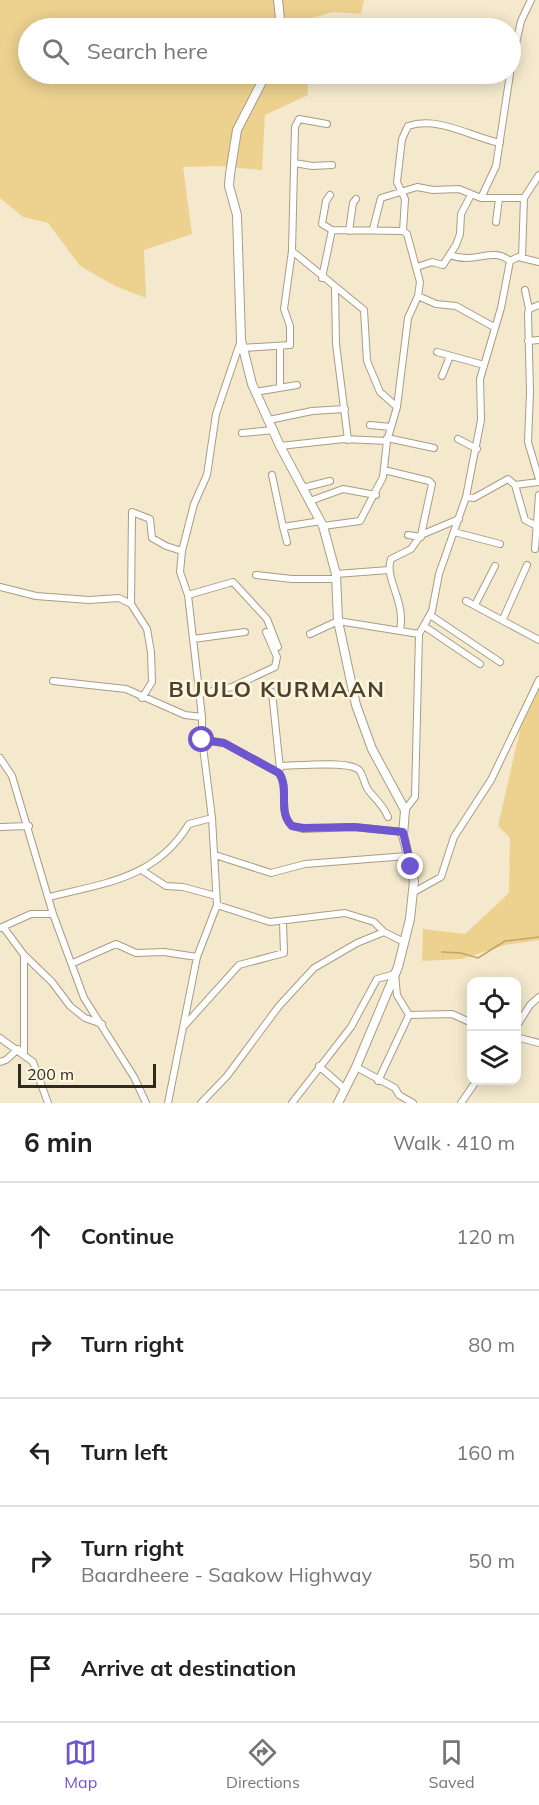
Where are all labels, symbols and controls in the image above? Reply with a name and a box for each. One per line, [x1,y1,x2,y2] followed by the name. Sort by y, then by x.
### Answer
[18,18,521,84] search box
[39,35,72,68] icon: search
[87,37,208,65] text: Search here
[169,675,385,703] district label: BUULO KURMAAN
[188,726,214,752] route start
[397,853,423,879] route end
[467,977,521,1085] map controls
[467,977,521,1031] button: locate
[467,1031,521,1085] button: layers
[18,1061,156,1088] scale bar
[27,1064,74,1084] text: 200 m
[24,1126,93,1159] text: 6 min
[393,1130,515,1155] text: Walk · 410 m
[24,1220,57,1253] icon: ahead
[81,1222,174,1250] text: Continue
[456,1224,515,1249] text: 120 m
[24,1328,57,1361] icon: right
[81,1330,184,1358] text: Turn right
[468,1332,515,1357] text: 80 m
[24,1436,57,1469] icon: left
[81,1438,168,1466] text: Turn left
[456,1440,515,1465] text: 160 m
[81,1534,184,1562] text: Turn right
[24,1544,57,1577] icon: right
[468,1548,515,1573] text: 50 m
[81,1562,372,1587] text: Baardheere - Saakow Highway
[24,1652,57,1685] icon: arrive
[81,1654,296,1682] text: Arrive at destination
[64,1736,97,1792] tab: Map
[226,1736,300,1792] tab: Directions
[429,1736,475,1792] tab: Saved

